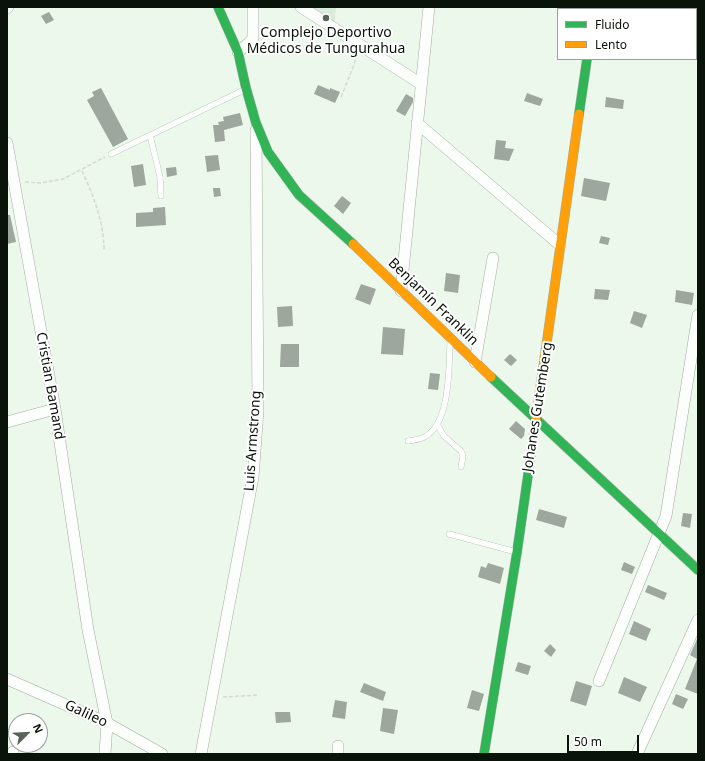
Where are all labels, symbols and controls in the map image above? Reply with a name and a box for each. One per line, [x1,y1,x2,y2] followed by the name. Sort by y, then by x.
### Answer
[557,8,697,60] legend
[321,13,331,23] marker: Complejo Deportivo Médicos de Tungurahua
[595,16,629,33] text: Fluido
[247,25,405,58] place label: Complejo Deportivo Médicos de Tungurahua
[595,36,627,53] text: Lento
[384,255,482,349] street label: Benjamín Franklin
[32,331,68,441] street label: Cristian Bamand
[519,341,557,473] street label: Johanes Gutemberg
[241,390,265,492] street label: Luis Armstrong
[62,697,110,731] street label: Galileo
[8,713,48,753] north arrow
[30,721,47,735] text: N
[569,727,641,753] scale bar
[574,733,602,750] text: 50 m

